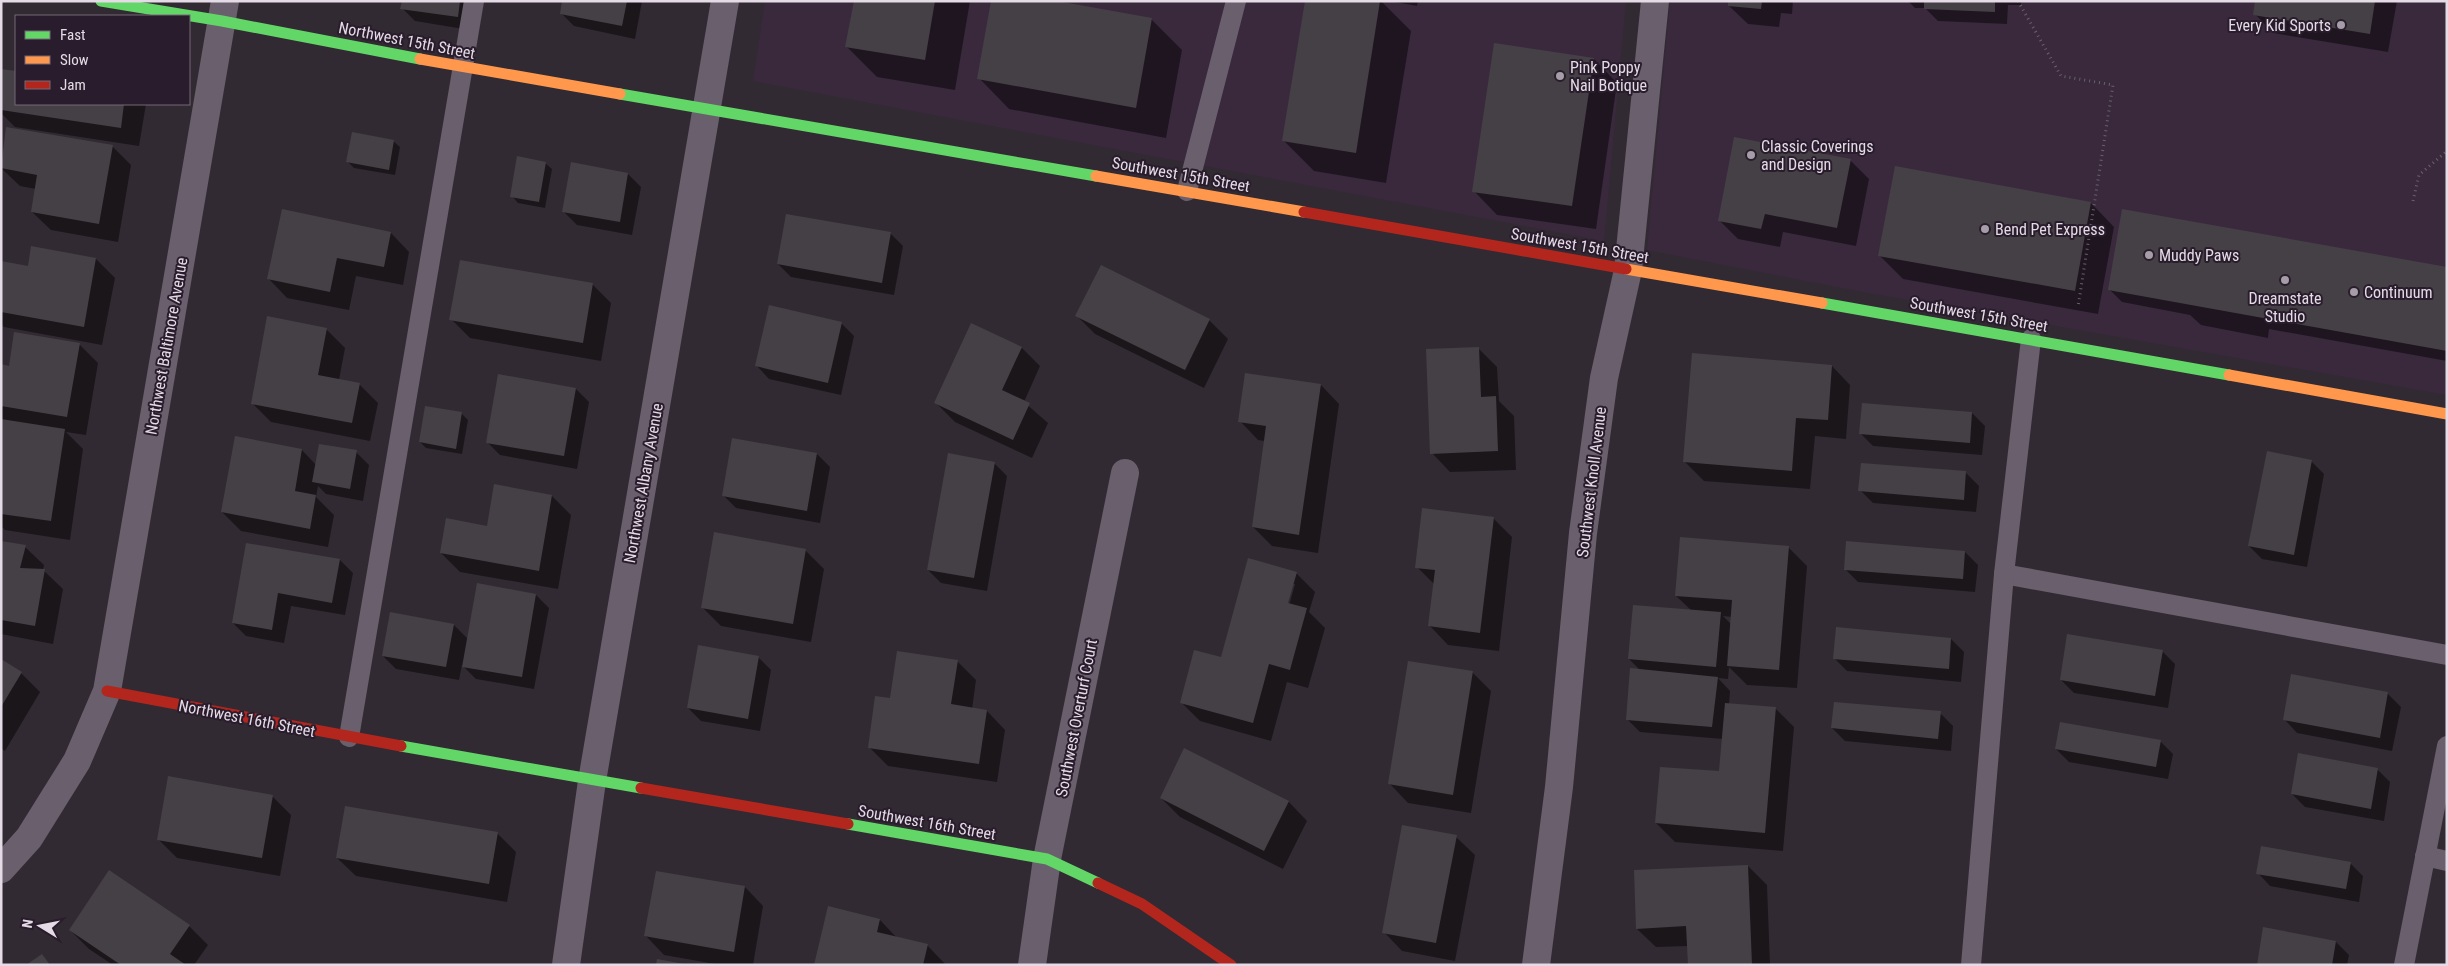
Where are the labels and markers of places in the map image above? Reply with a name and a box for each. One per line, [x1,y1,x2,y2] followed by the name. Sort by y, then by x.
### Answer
[2228,16,2331,35] place label: Every Kid Sports
[2335,19,2347,31] marker: Every Kid Sports
[1570,58,1647,95] place label: Pink Poppy Nail Botique
[1554,70,1566,82] marker: Pink Poppy Nail Botique
[1761,137,1873,174] place label: Classic Coverings and Design
[1745,149,1757,161] marker: Classic Coverings and Design
[1995,220,2105,239] place label: Bend Pet Express
[1979,223,1991,235] marker: Bend Pet Express
[2159,246,2239,265] place label: Muddy Paws
[2143,249,2155,261] marker: Muddy Paws
[2279,274,2291,286] marker: Dreamstate Studio
[2364,283,2433,302] place label: Continuum
[2348,286,2360,298] marker: Continuum
[2249,289,2322,326] place label: Dreamstate Studio

